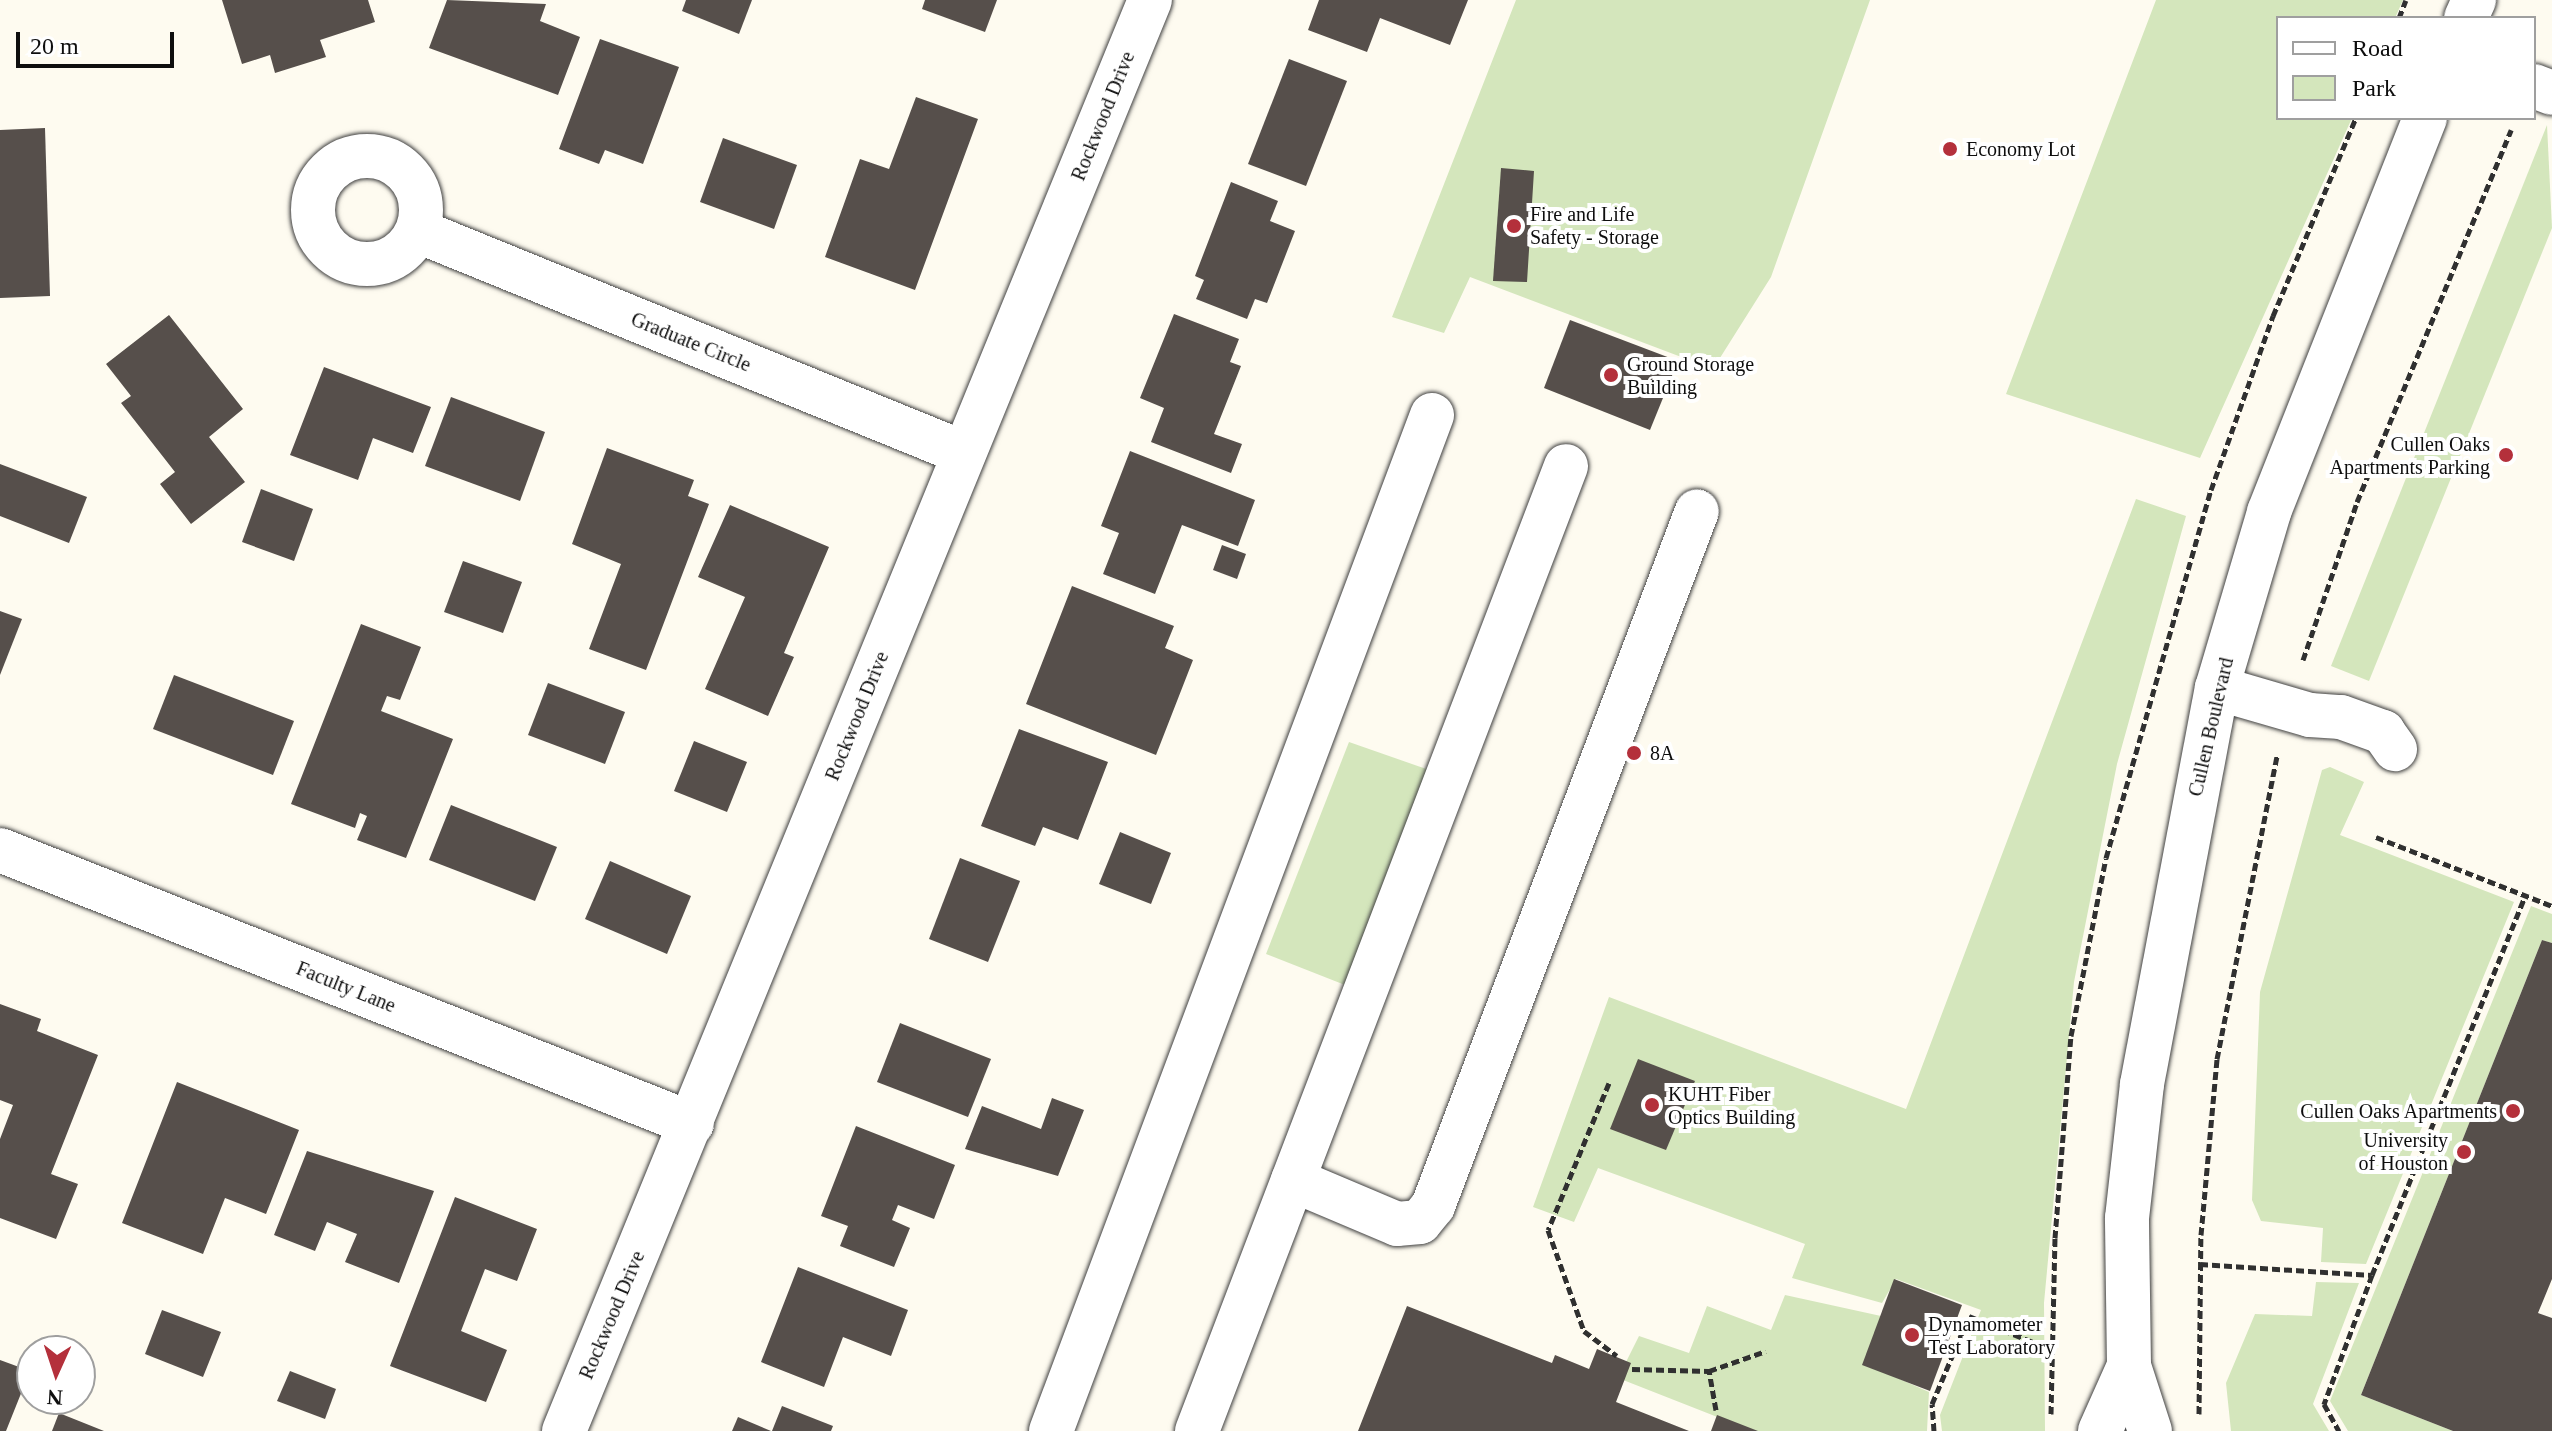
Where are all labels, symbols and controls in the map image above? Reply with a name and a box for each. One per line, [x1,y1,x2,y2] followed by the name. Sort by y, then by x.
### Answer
[20,16,178,66] scale bar
[2276,16,2536,120] legend
[30,33,79,59] text: 20 m
[2352,35,2403,61] text: Road
[1066,48,1140,184] street label: Rockwood Drive
[2352,75,2396,101] text: Park
[1966,137,2075,161] place label: Economy Lot
[1941,140,1959,158] marker: Economy Lot
[1530,202,1659,249] place label: Fire and Life Safety - Storage
[1505,217,1523,235] marker: Fire and Life Safety - Storage
[628,307,754,377] street label: Graduate Circle
[1627,352,1754,399] place label: Ground Storage Building
[1602,366,1620,384] marker: Ground Storage Building
[2329,432,2490,479] place label: Cullen Oaks Apartments Parking
[2497,446,2515,464] marker: Cullen Oaks Apartments Parking
[820,648,894,784] street label: Rockwood Drive
[2183,655,2239,799] street label: Cullen Boulevard
[1650,741,1674,765] place label: 8A
[1625,744,1643,762] marker: 8A
[293,956,399,1018] street label: Faculty Lane
[1668,1082,1795,1129] place label: KUHT Fiber Optics Building
[1643,1096,1661,1114] marker: KUHT Fiber Optics Building
[2299,1099,2497,1123] place label: Cullen Oaks Apartments
[2504,1102,2522,1120] marker: Cullen Oaks Apartments
[2359,1128,2448,1175] place label: University of Houston
[2455,1143,2473,1161] marker: University of Houston
[574,1247,650,1383] street label: Rockwood Drive
[1928,1312,2055,1359] place label: Dynamometer Test Laboratory
[1903,1326,1921,1344] marker: Dynamometer Test Laboratory
[16,1335,96,1415] north arrow
[46,1385,63,1410] text: N

